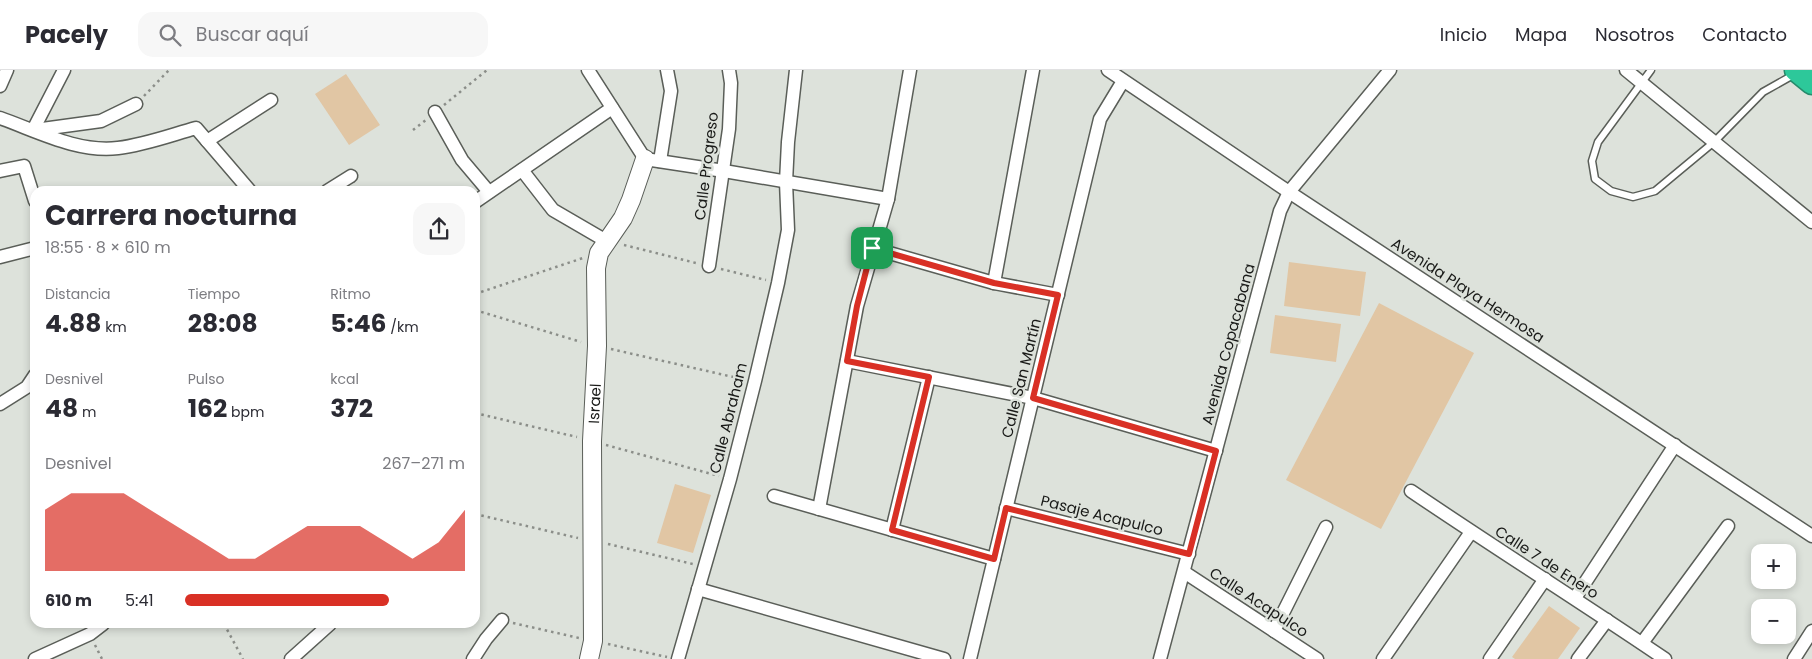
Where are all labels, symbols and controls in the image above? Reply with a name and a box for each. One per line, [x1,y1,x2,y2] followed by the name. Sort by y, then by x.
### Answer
[138,12,488,57] search box
[25,18,108,51] text: Pacely
[156,21,184,49] icon: search
[196,21,309,48] text: Buscar aquí
[1440,22,1487,47] text: Inicio
[1515,22,1567,47] text: Mapa
[1595,22,1674,47] text: Nosotros
[1702,22,1787,47] text: Contacto
[689,111,723,221] street label: Calle Progreso
[45,196,297,235] text: Carrera nocturna
[413,203,465,255] button: share
[851,227,893,269] pin
[1387,232,1549,348] street label: Avenida Playa Hermosa
[858,234,886,262] icon: arrive
[45,236,171,259] text: 18:55 · 8 × 610 m
[1196,261,1260,427] street label: Avenida Copacabana
[45,284,111,304] text: Distancia
[188,284,240,304] text: Tiempo
[330,284,371,304] text: Ritmo
[45,306,101,341] text: 4.88
[188,306,258,341] text: 28:08
[330,306,387,341] text: 5:46
[996,316,1046,440] street label: Calle San Martín
[101,317,127,337] text: km
[387,317,419,337] text: /km
[704,360,752,476] street label: Calle Abraham
[45,369,103,389] text: Desnivel
[188,369,224,389] text: Pulso
[330,369,359,389] text: kcal
[582,383,606,424] street label: Israel
[45,391,78,426] text: 48
[188,391,227,426] text: 162
[330,391,373,426] text: 372
[78,402,96,422] text: m
[227,402,264,422] text: bpm
[45,452,112,475] text: Desnivel
[382,452,465,475] text: 267–271 m
[1039,490,1165,540] street label: Pasaje Acapulco
[1491,521,1603,603] street label: Calle 7 de Enero
[1751,544,1796,644] map controls
[1751,544,1796,589] button: +
[1206,562,1312,642] street label: Calle Acapulco
[45,589,92,612] text: 610 m
[125,589,154,612] text: 5:41
[1751,599,1796,644] button: −

